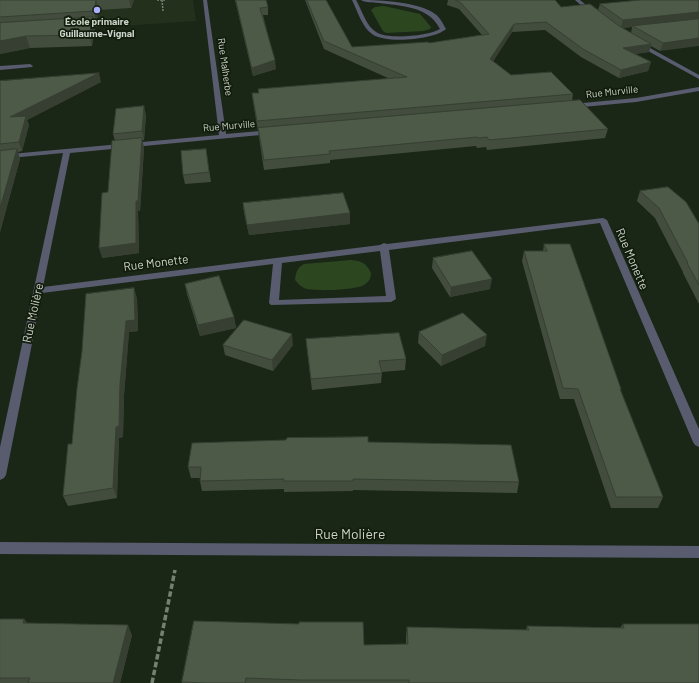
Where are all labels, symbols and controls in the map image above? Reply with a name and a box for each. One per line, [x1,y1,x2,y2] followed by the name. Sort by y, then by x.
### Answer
[92,5,102,15] marker: École primaire Guillaume-Vignal
[59,16,135,40] place label: École primaire Guillaume-Vignal
[215,37,235,97] street label: Rue Malherbe
[585,83,639,101] street label: Rue Murville
[202,118,256,134] street label: Rue Murville
[613,226,651,292] street label: Rue Monette
[123,252,189,274] street label: Rue Monette
[20,282,46,344] street label: Rue Molière
[315,526,385,542] street label: Rue Molière

